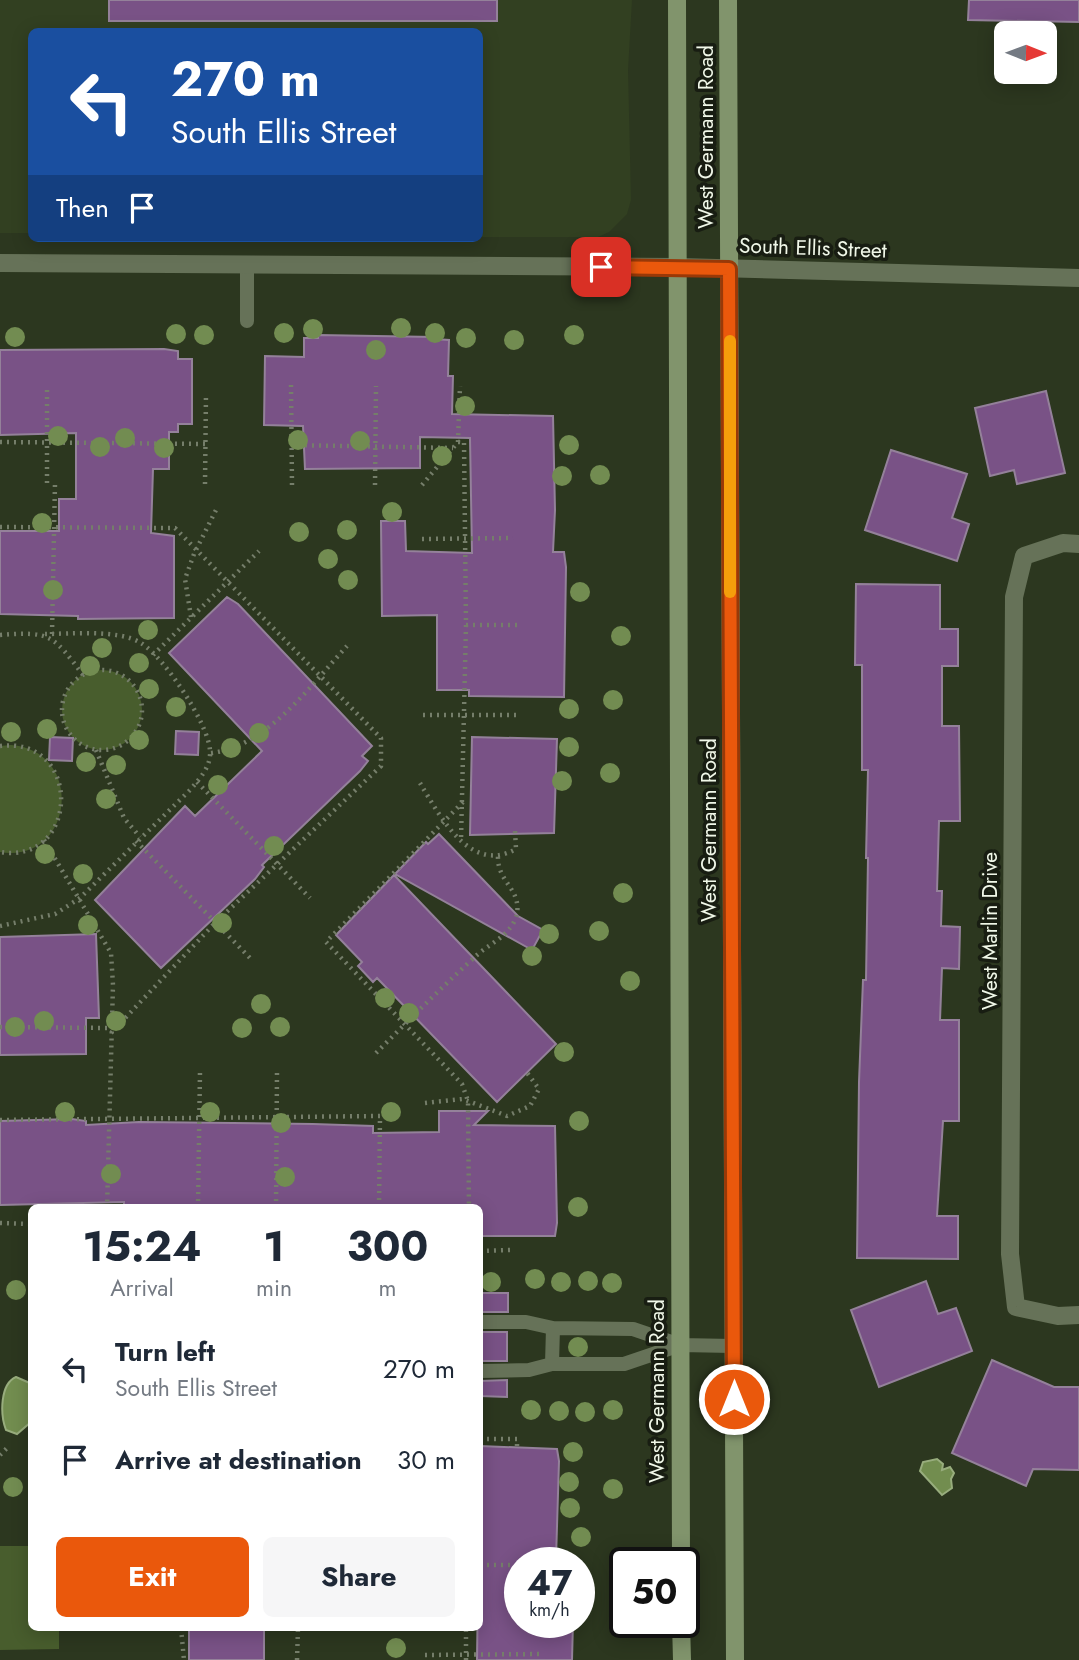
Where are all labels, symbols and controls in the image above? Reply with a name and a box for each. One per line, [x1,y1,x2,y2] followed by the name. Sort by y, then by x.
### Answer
[994,21,1057,84] north arrow
[994,21,1057,84] map controls
[171,44,320,114] text: 270 m
[691,45,721,229] street label: West Germann Road
[56,56,147,147] icon: left
[171,109,396,155] text: South Ellis Street
[56,189,109,227] text: Then
[123,189,161,227] icon: arrive
[739,230,887,266] street label: South Ellis Street
[571,237,631,297] pin
[582,248,620,286] icon: arrive
[694,738,724,922] street label: West Germann Road
[975,852,1005,1010] street label: West Marlin Drive
[83,1216,201,1277] text: 15:24
[263,1216,285,1277] text: 1
[347,1216,428,1277] text: 300
[110,1271,174,1305] text: Arrival
[256,1271,292,1305] text: min
[379,1271,396,1305] text: m
[642,1299,672,1483] street label: West Germann Road
[115,1333,215,1371] text: Turn left
[56,1350,94,1388] icon: left
[383,1350,455,1388] text: 270 m
[697,1362,771,1436] position arrow
[115,1371,277,1405] text: South Ellis Street
[56,1441,94,1479] icon: arrive
[115,1441,362,1479] text: Arrive at destination
[397,1441,455,1479] text: 30 m
[56,1537,249,1617] button: Exit
[263,1537,455,1617] button: Share
[609,1547,700,1638] speed limit sign: 50
[527,1558,572,1608] text: 47
[529,1597,570,1623] text: km/h

